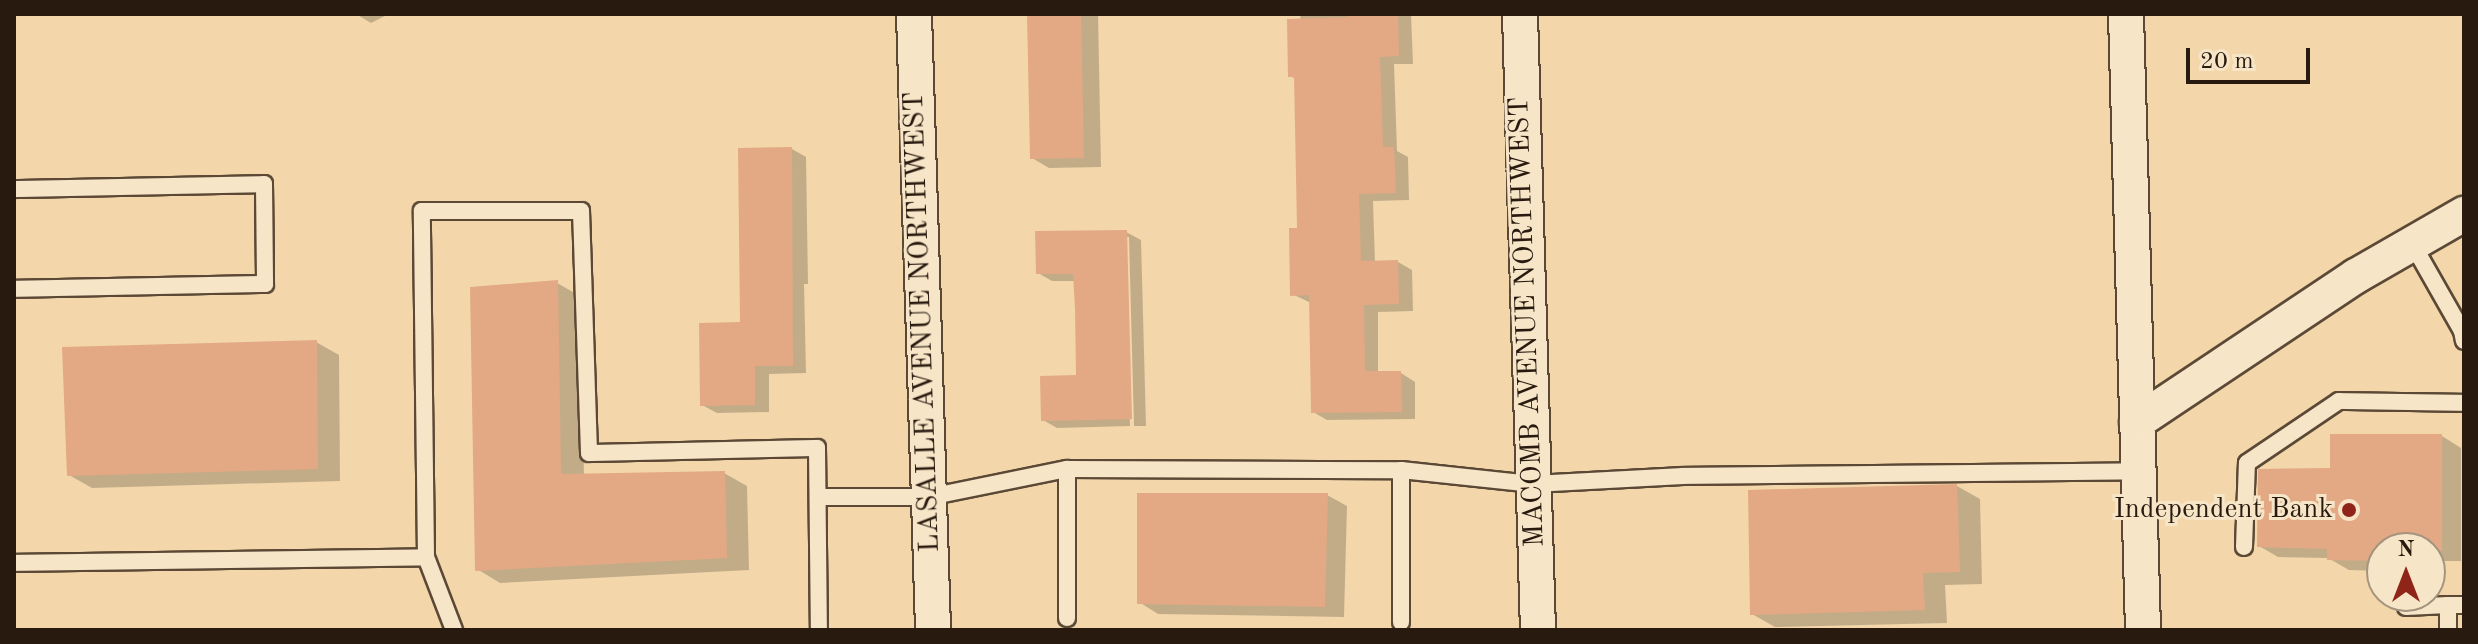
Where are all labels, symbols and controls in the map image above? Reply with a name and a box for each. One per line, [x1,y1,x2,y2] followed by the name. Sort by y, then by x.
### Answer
[2190,32,2314,82] scale bar
[2200,50,2254,74] text: 20 m
[898,91,948,553] street label: LASALLE AVENUE NORTHWEST
[1503,96,1553,548] street label: MACOMB AVENUE NORTHWEST
[2114,493,2333,527] place label: Independent Bank
[2340,501,2358,519] marker: Independent Bank
[2366,532,2446,612] north arrow
[2398,539,2414,561] text: N

